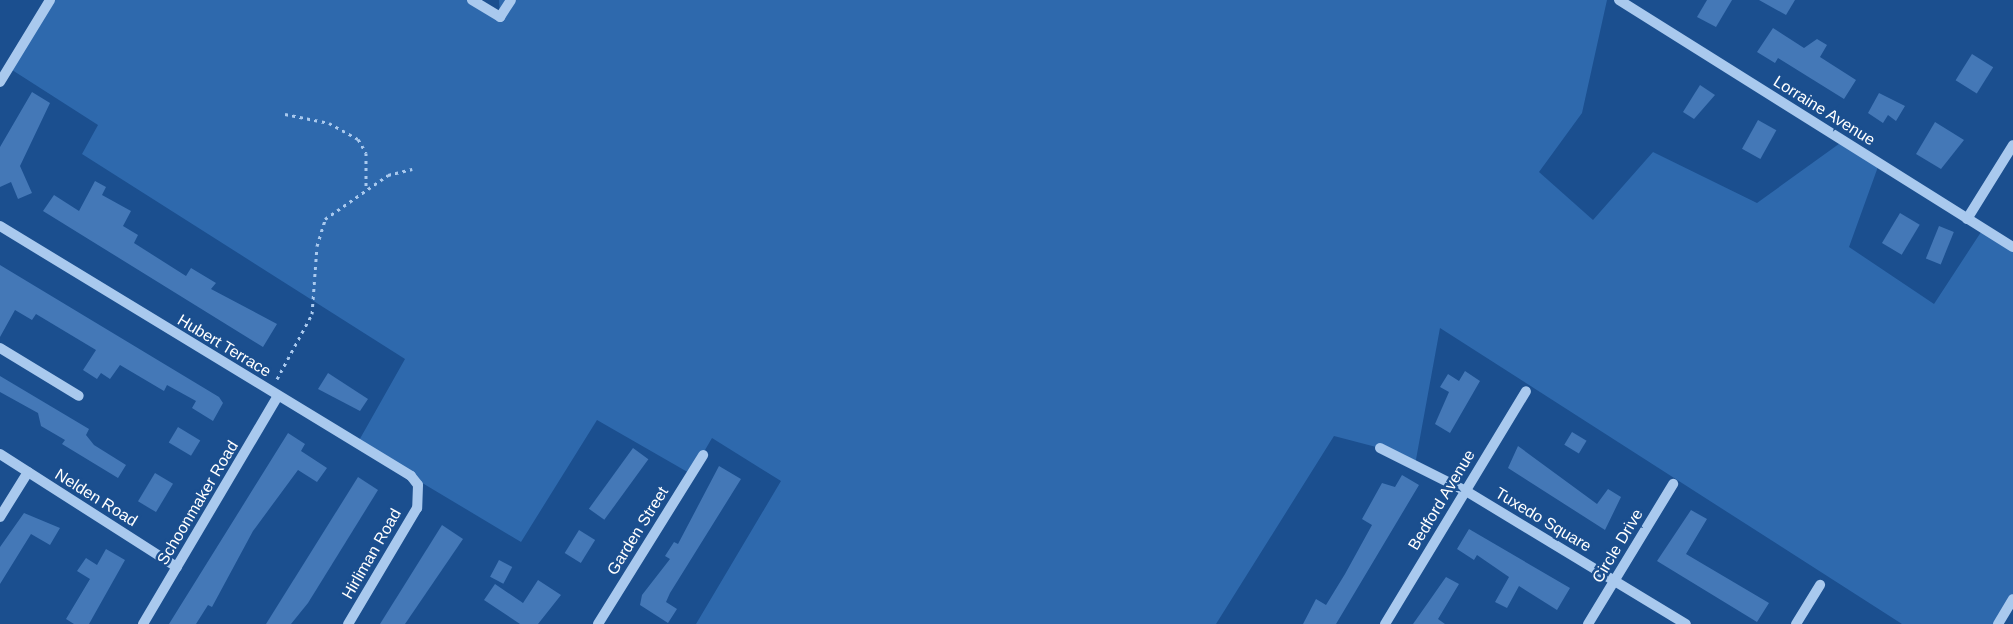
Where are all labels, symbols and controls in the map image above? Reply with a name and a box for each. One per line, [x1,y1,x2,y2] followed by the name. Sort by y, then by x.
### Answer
[1769,72,1879,150] street label: Lorraine Avenue
[174,311,274,381] street label: Hubert Terrace
[153,437,243,569] street label: Schoonmaker Road
[1404,446,1480,554] street label: Bedford Avenue
[51,465,141,531] street label: Nelden Road
[603,483,673,579] street label: Garden Street
[1491,484,1595,556] street label: Tuxedo Square
[338,505,406,603] street label: Hirliman Road
[1588,506,1648,586] street label: Circle Drive

